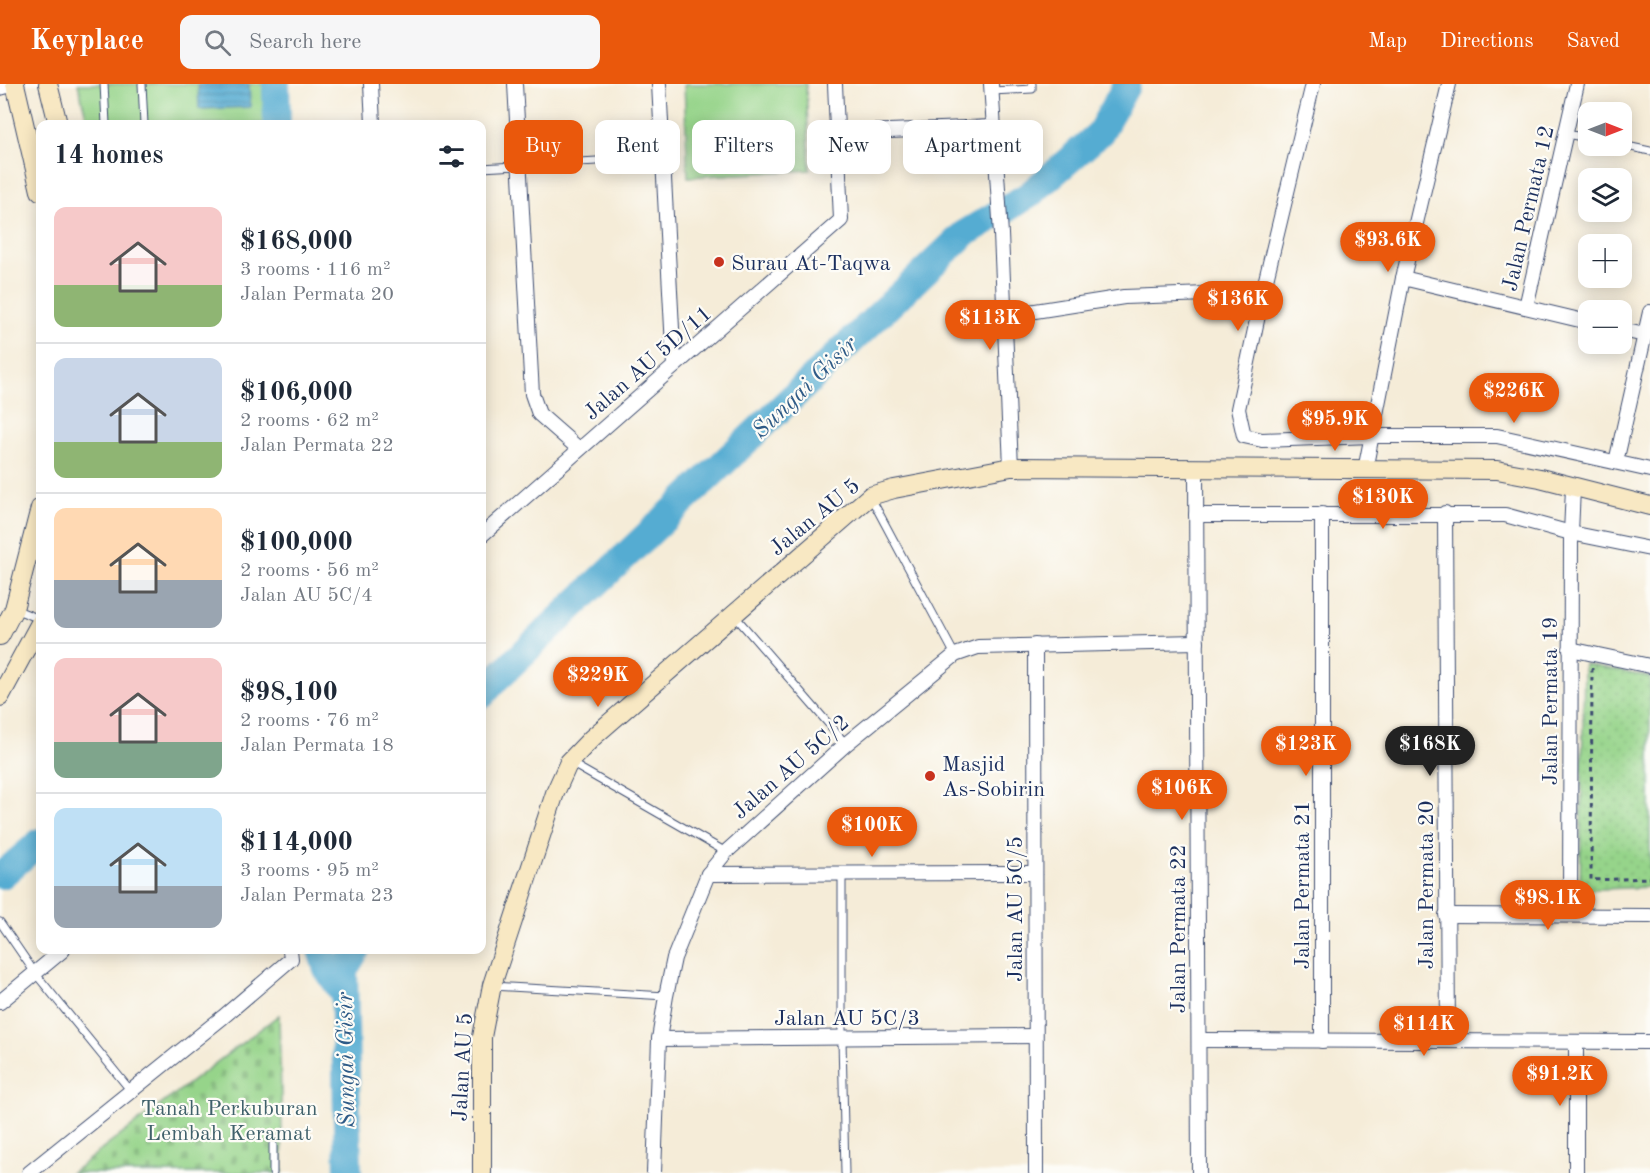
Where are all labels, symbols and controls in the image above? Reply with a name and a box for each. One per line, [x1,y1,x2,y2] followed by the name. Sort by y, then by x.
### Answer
[180,15,600,69] search box
[201,26,234,59] icon: search
[30,28,144,56] text: Keyplace
[249,31,361,53] text: Search here
[1368,31,1407,52] text: Map
[1440,31,1534,52] text: Directions
[1567,31,1620,52] text: Saved
[1578,102,1632,156] north arrow
[1578,102,1632,354] map controls
[504,120,583,174] chip: Buy
[595,120,680,174] chip: Rent
[692,120,795,174] chip: Filters
[807,120,891,174] chip: New
[903,120,1043,174] chip: Apartment
[1499,124,1559,293] street label: Jalan Permata 12
[435,140,468,173] icon: filters
[54,143,163,169] text: 14 homes
[1578,168,1632,222] button: layers
[1339,222,1437,273] pin: $93.6K
[240,229,353,255] text: $168,000
[102,231,174,303] icon: home
[1354,231,1422,251] text: $93.6K
[1578,234,1632,288] button: +
[731,253,891,275] place label: Surau At-Taqwa
[712,255,726,269] marker: Surau At-Taqwa
[240,260,390,280] text: 3 rooms · 116 m²
[1196,281,1280,332] pin: $136K
[240,285,394,305] text: Jalan Permata 20
[1207,290,1269,310] text: $136K
[948,300,1032,351] pin: $113K
[1578,300,1632,354] button: −
[580,302,716,425] street label: Jalan AU 5D/11
[959,309,1021,329] text: $113K
[748,332,863,444] water label: Sungai Gisir
[1472,373,1556,424] pin: $226K
[240,380,353,406] text: $106,000
[102,382,174,454] icon: home
[1483,382,1545,402] text: $226K
[1286,401,1384,452] pin: $95.9K
[1301,410,1369,430] text: $95.9K
[240,411,379,431] text: 2 rooms · 62 m²
[240,436,394,456] text: Jalan Permata 22
[766,475,864,560] street label: Jalan AU 5
[1341,479,1425,530] pin: $130K
[1352,488,1414,508] text: $130K
[240,530,353,556] text: $100,000
[102,532,174,604] icon: home
[240,561,379,581] text: 2 rooms · 56 m²
[240,586,373,606] text: Jalan AU 5C/4
[1540,616,1562,786] street label: Jalan Permata 19
[556,657,640,708] pin: $229K
[567,666,629,686] text: $229K
[240,680,338,706] text: $98,100
[102,682,174,754] icon: home
[240,711,379,731] text: 2 rooms · 76 m²
[729,711,854,824] street label: Jalan AU 5C/2
[1264,726,1348,777] pin: $123K
[1388,726,1472,777] pin: $168K
[1275,735,1337,755] text: $123K
[1399,735,1461,755] text: $168K
[240,736,394,756] text: Jalan Permata 18
[942,754,1045,801] place label: Masjid As-Sobirin
[923,769,937,783] marker: Masjid As-Sobirin
[1140,770,1224,821] pin: $106K
[1151,779,1213,799] text: $106K
[1292,800,1314,970] street label: Jalan Permata 21
[1416,800,1438,970] street label: Jalan Permata 20
[830,807,914,858] pin: $100K
[841,816,903,836] text: $100K
[240,830,353,856] text: $114,000
[102,832,174,904] icon: home
[1005,836,1027,982] street label: Jalan AU 5C/5
[1168,844,1190,1014] street label: Jalan Permata 22
[240,861,379,881] text: 3 rooms · 95 m²
[1499,880,1597,931] pin: $98.1K
[240,886,394,906] text: Jalan Permata 23
[1514,889,1582,909] text: $98.1K
[334,991,360,1128] water label: Sungai Gisir
[1382,1006,1466,1057] pin: $114K
[774,1008,920,1030] street label: Jalan AU 5C/3
[449,1012,477,1122] street label: Jalan AU 5
[1393,1015,1455,1035] text: $114K
[1511,1056,1609,1107] pin: $91.2K
[1526,1065,1594,1085] text: $91.2K
[140,1098,318,1145] park label: Tanah Perkuburan Lembah Keramat

